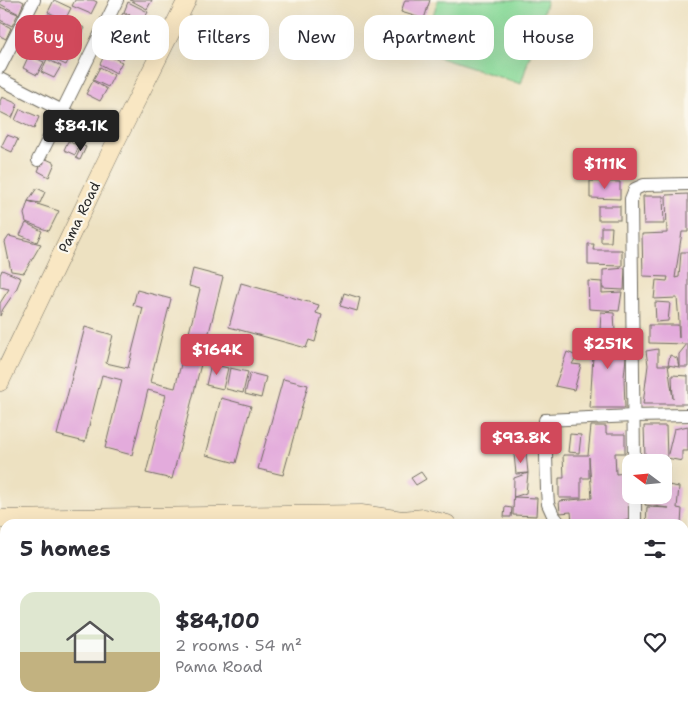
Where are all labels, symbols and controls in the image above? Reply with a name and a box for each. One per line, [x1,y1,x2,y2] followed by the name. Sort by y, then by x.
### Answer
[15,15,82,60] chip: Buy
[92,15,169,60] chip: Rent
[179,15,269,60] chip: Filters
[279,15,354,60] chip: New
[364,15,494,60] chip: Apartment
[504,15,593,60] chip: House
[40,110,122,152] pin: $84.1K
[54,115,108,136] text: $84.1K
[570,148,640,190] pin: $111K
[584,153,626,174] text: $111K
[54,178,104,255] street label: Pama Road
[573,328,643,370] pin: $251K
[583,333,633,354] text: $251K
[182,334,252,376] pin: $164K
[192,339,242,360] text: $164K
[480,422,562,464] pin: $93.8K
[492,427,550,448] text: $93.8K
[622,454,672,504] north arrow
[622,454,672,504] map controls
[20,535,111,563] text: 5 homes
[641,535,669,563] icon: filters
[175,607,260,635] text: $84,100
[60,612,120,672] icon: home
[641,628,669,656] icon: heart
[175,635,302,656] text: 2 rooms · 54 m²
[175,656,263,677] text: Pama Road

